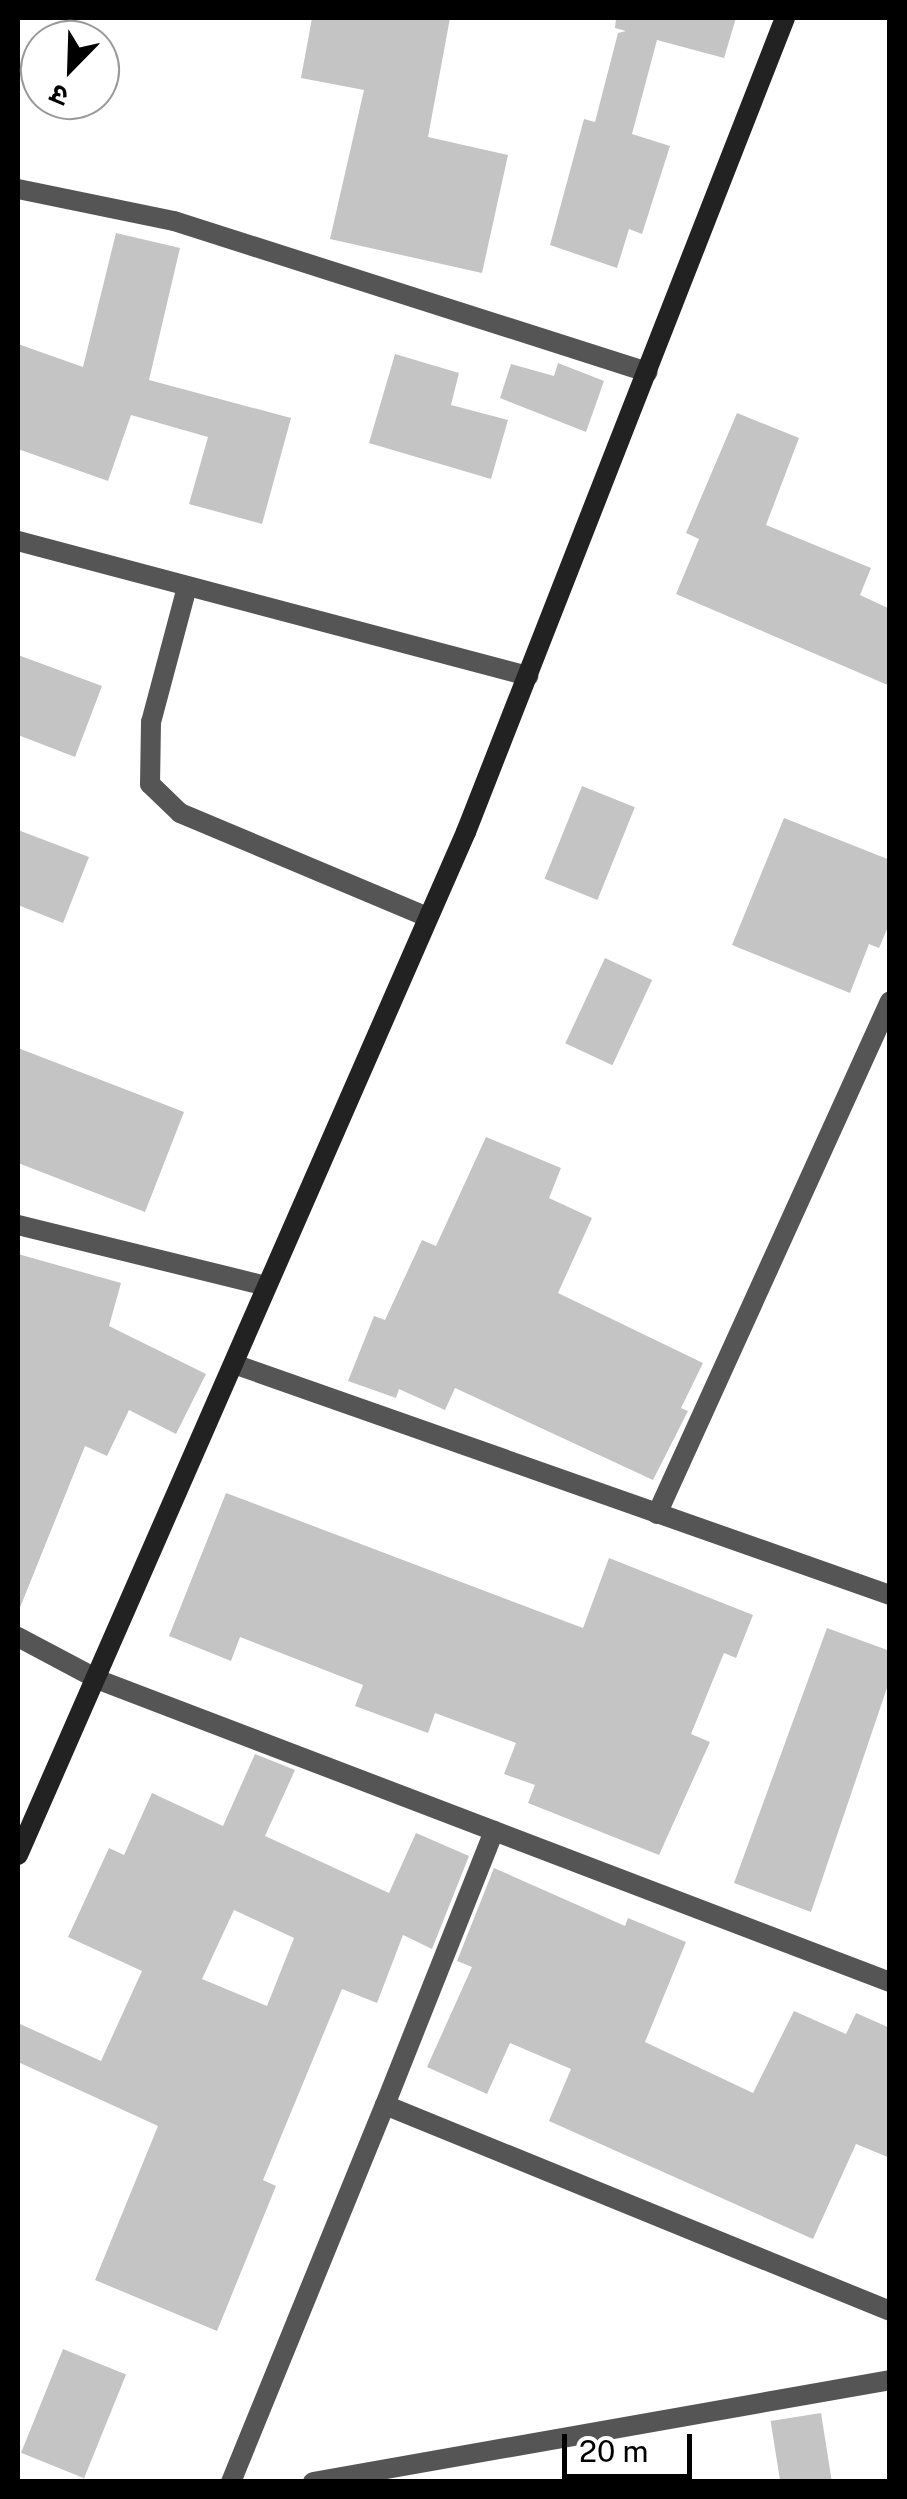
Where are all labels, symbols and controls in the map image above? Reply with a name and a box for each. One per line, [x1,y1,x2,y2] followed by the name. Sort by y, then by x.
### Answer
[20,20,120,120] north arrow
[45,78,73,115] text: उ
[567,2414,697,2476] scale bar
[579,2433,648,2469] text: 20 m

